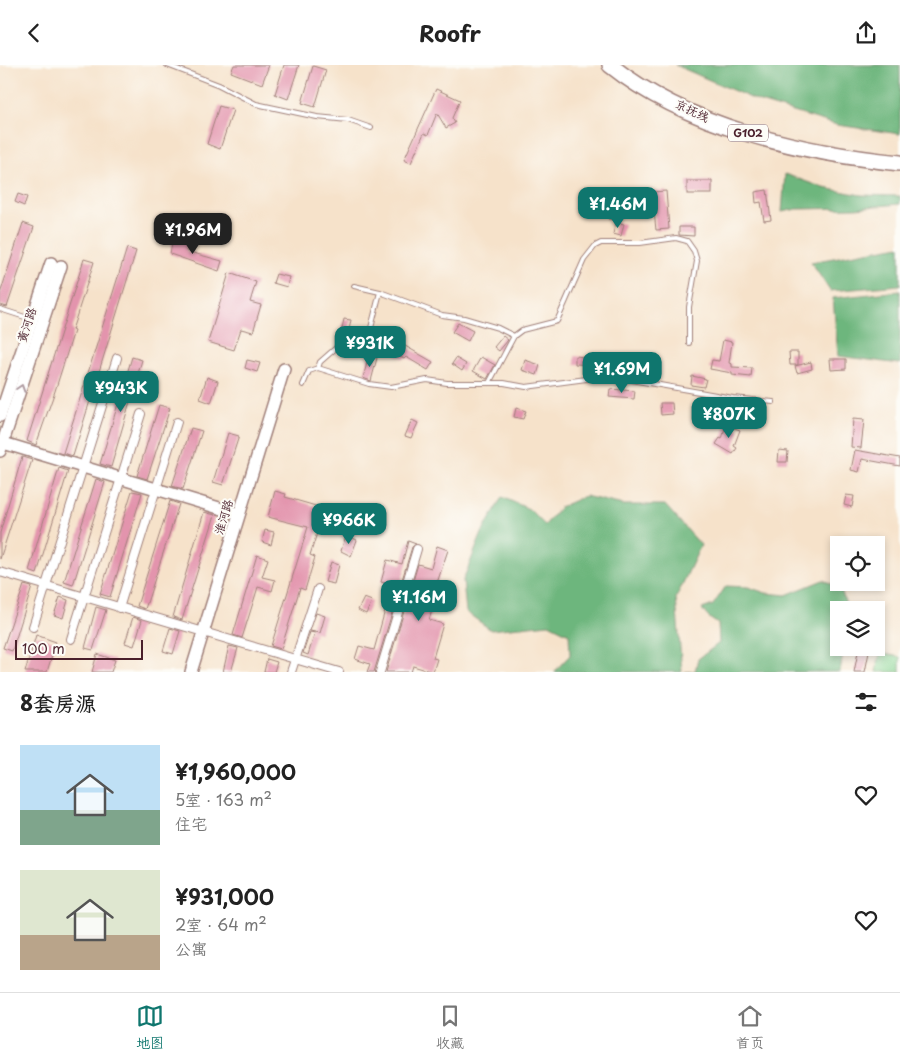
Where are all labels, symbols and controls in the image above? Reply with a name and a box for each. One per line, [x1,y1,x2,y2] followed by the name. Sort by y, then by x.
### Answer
[419,16,481,49] text: Roofr
[20,19,48,47] icon: back
[852,19,880,47] icon: share
[672,94,713,126] street label: 京抚线
[728,124,768,141] road number: G102
[577,186,659,229] pin: ¥1.46M
[589,191,647,215] text: ¥1.46M
[152,213,234,255] pin: ¥1.96M
[165,217,221,241] text: ¥1.96M
[12,305,40,345] street label: 黄河路
[335,325,405,368] pin: ¥931K
[346,330,394,354] text: ¥931K
[581,351,663,394] pin: ¥1.69M
[594,356,650,380] text: ¥1.69M
[86,371,156,413] pin: ¥943K
[95,375,147,399] text: ¥943K
[15,384,25,392] one-way arrow
[694,397,764,439] pin: ¥807K
[703,401,755,425] text: ¥807K
[209,497,237,537] street label: 淮河路
[314,503,384,545] pin: ¥966K
[322,507,376,531] text: ¥966K
[830,536,885,656] map controls
[830,536,885,591] button: locate
[378,579,460,622] pin: ¥1.16M
[392,584,446,608] text: ¥1.16M
[830,601,885,656] button: layers
[15,637,142,660] scale bar
[22,638,65,659] text: 100 m
[20,686,96,718] text: 8套房源
[852,688,880,716] icon: filters
[175,755,296,787] text: ¥1,960,000
[60,765,120,825] icon: home
[852,781,880,809] icon: heart
[175,787,272,811] text: 5室 · 163 m²
[175,811,207,835] text: 住宅
[175,880,274,912] text: ¥931,000
[60,890,120,950] icon: home
[852,906,880,934] icon: heart
[175,912,267,936] text: 2室 · 64 m²
[175,936,207,960] text: 公寓
[136,1002,164,1053] tab: 地图
[436,1002,464,1053] tab: 收藏
[736,1002,764,1053] tab: 首页

